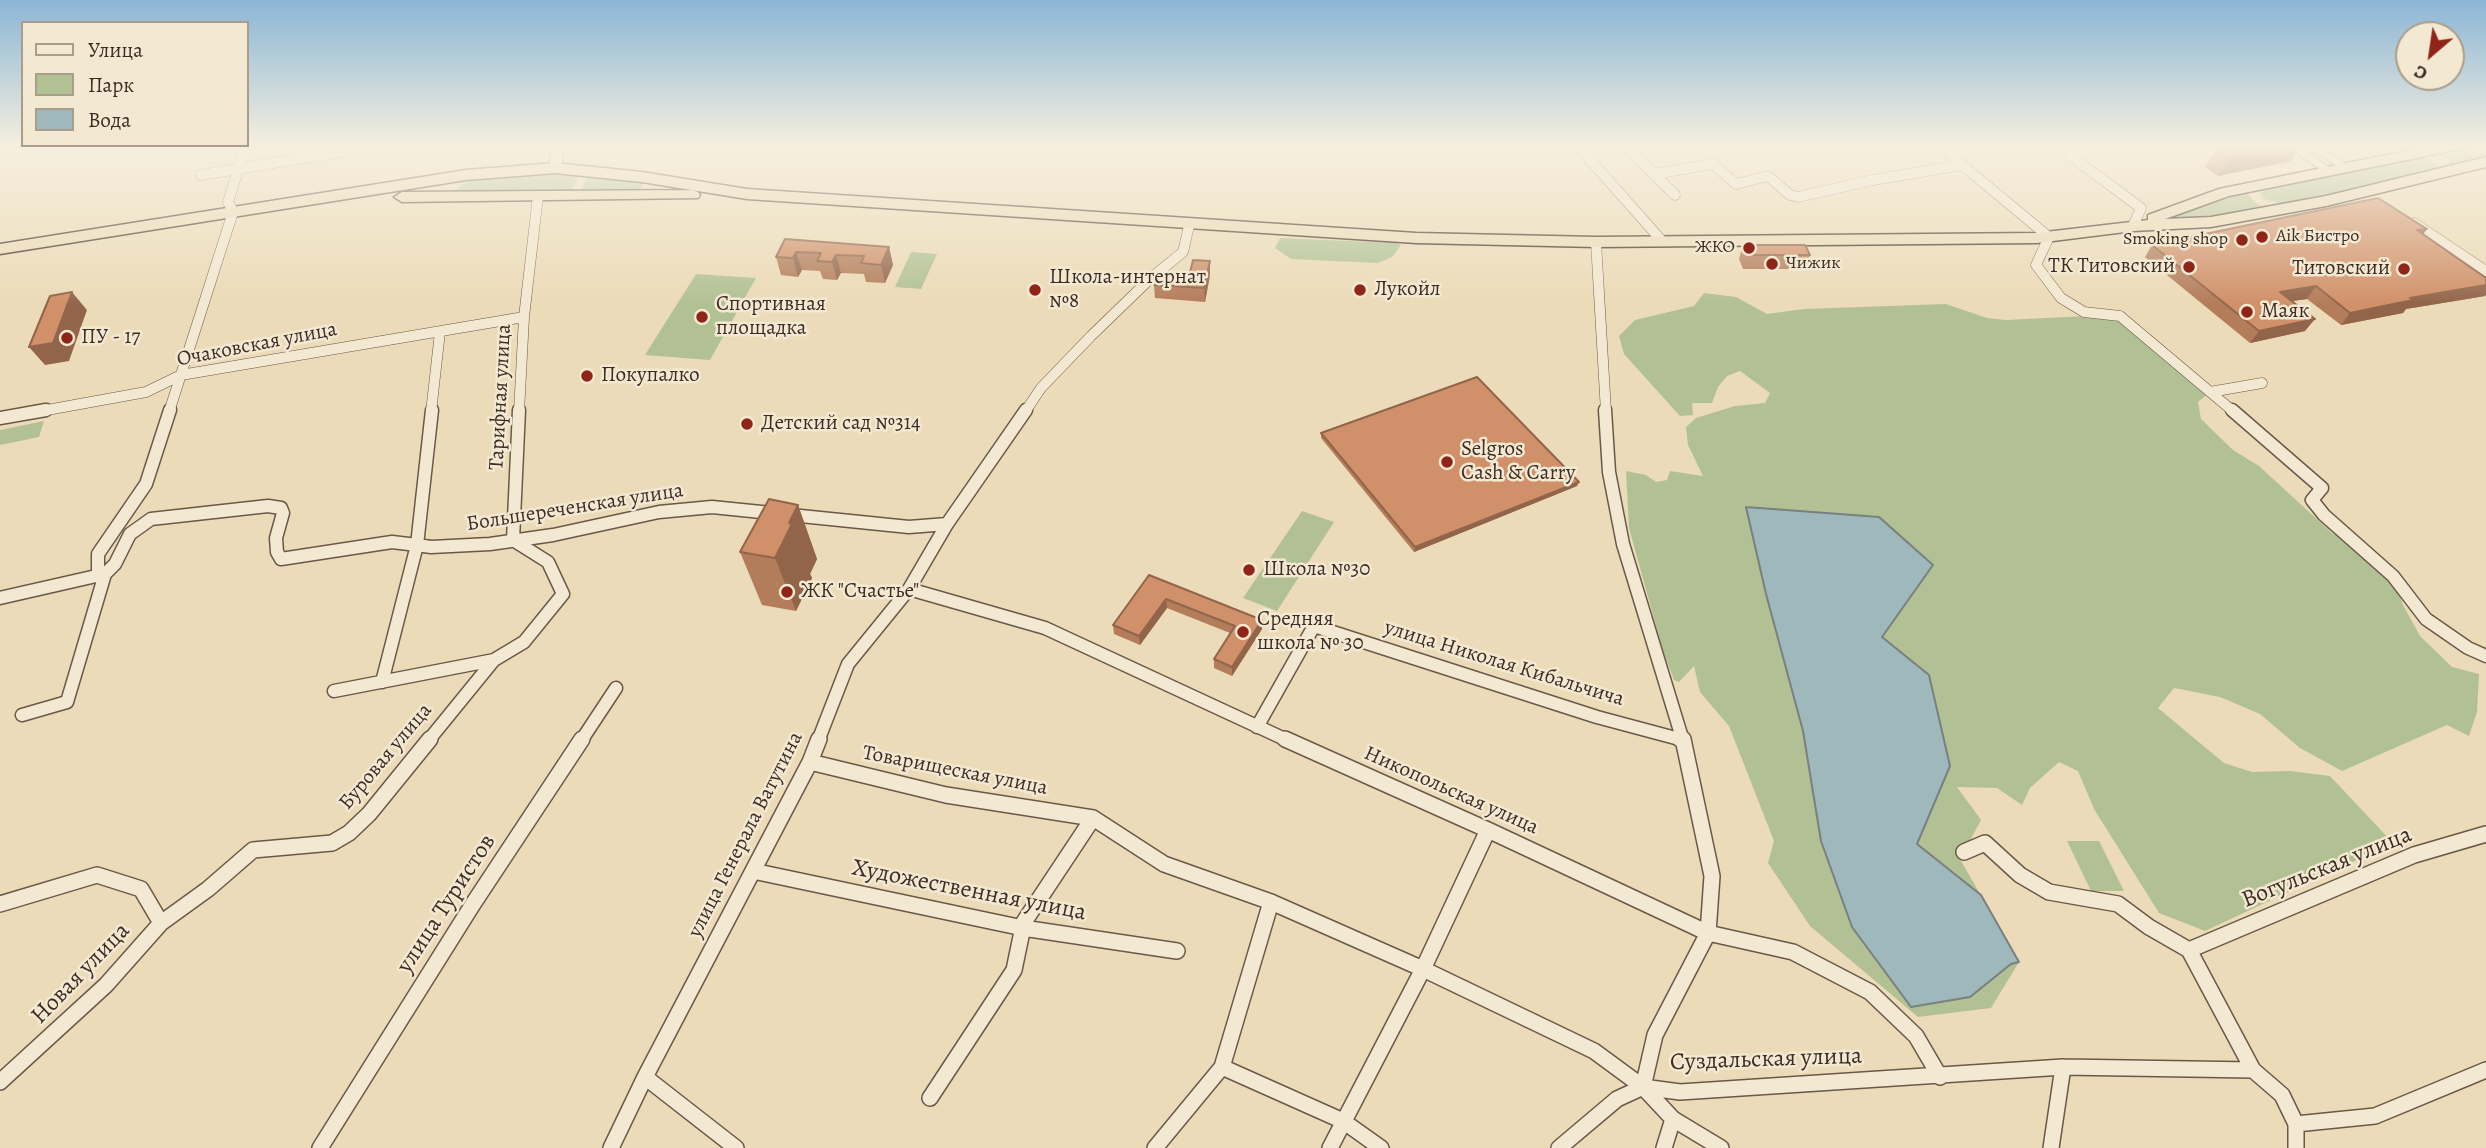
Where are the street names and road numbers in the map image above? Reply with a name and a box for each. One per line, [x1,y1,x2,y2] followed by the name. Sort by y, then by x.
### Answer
[175,317,339,373] street label: Очаковская улица
[485,323,517,471] street label: Тарифная улица
[465,478,685,538] street label: Большереченская улица
[1381,615,1627,713] street label: улица Николая Кибальчича
[334,699,438,815] street label: Буровая улица
[683,728,809,942] street label: улица Генерала Ватутина
[860,741,1050,801] street label: Товарищеская улица
[1360,741,1542,841] street label: Никопольская улица
[2238,821,2416,915] street label: Вогульская улица
[391,829,503,979] street label: улица Туристов
[850,854,1088,928] street label: Художественная улица
[26,917,136,1031] street label: Новая улица
[1669,1042,1863,1078] street label: Суздальская улица

